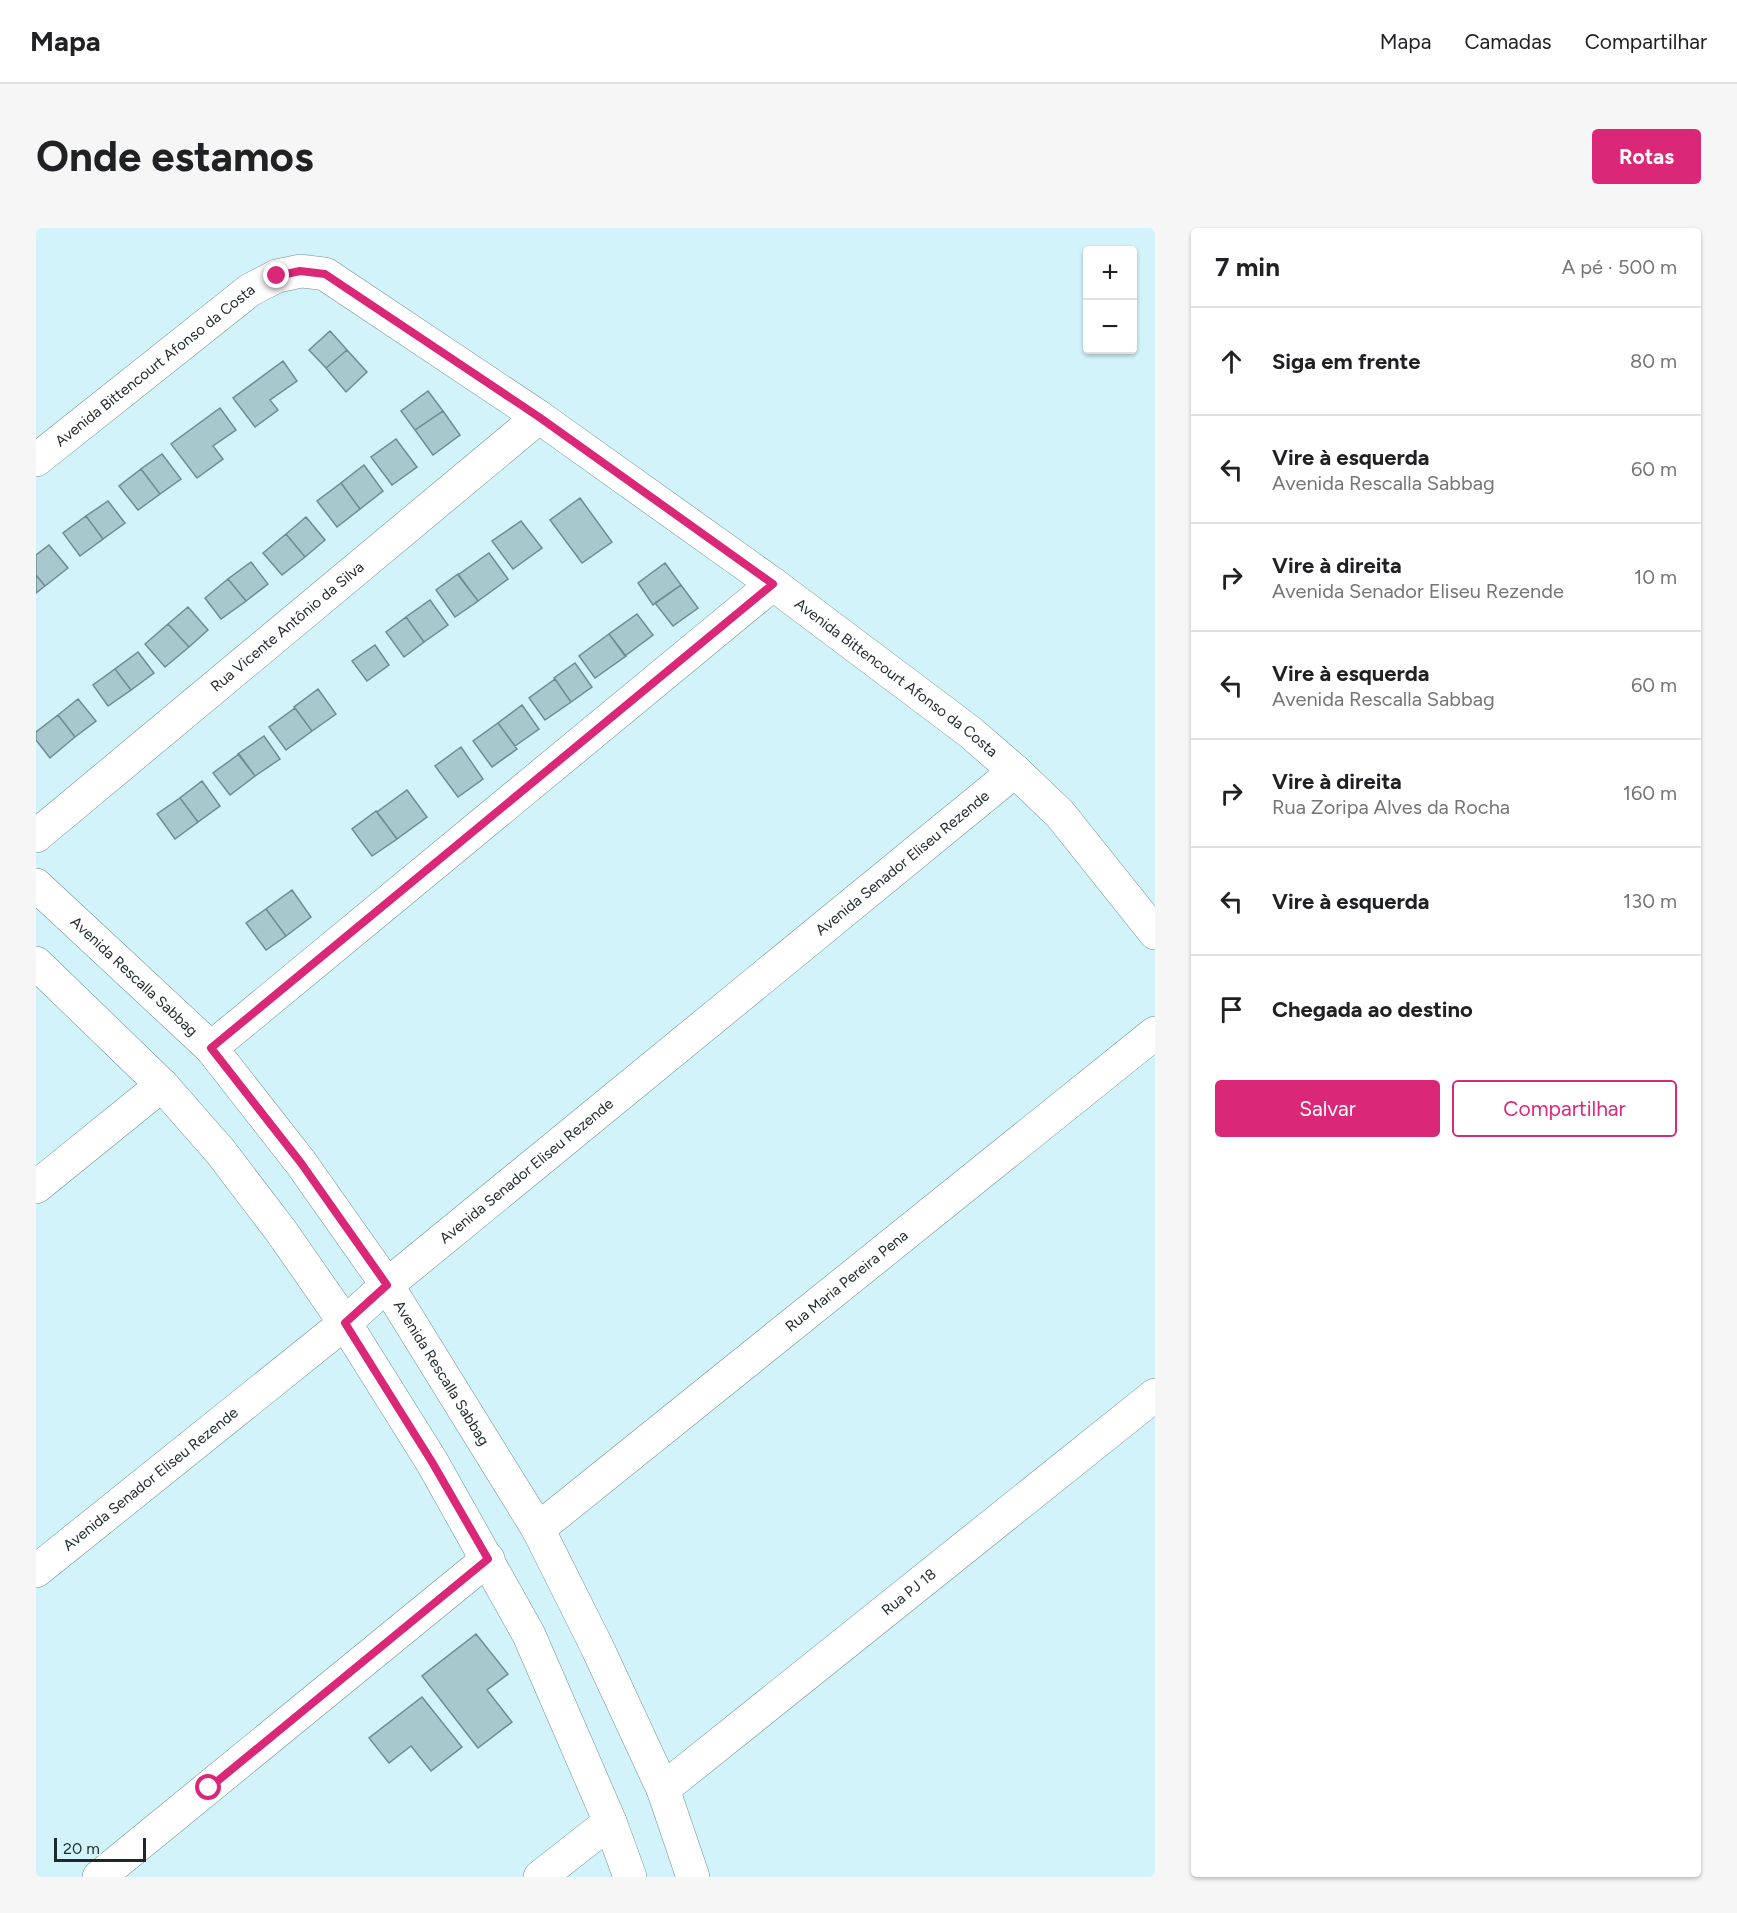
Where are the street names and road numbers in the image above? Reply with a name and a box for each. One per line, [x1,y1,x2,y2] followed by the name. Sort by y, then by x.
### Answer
[51,281,259,450] street label: Avenida Bittencourt Afonso da Costa
[207,558,368,696] street label: Rua Vicente Antônio da Silva
[791,595,1001,761] street label: Avenida Bittencourt Afonso da Costa
[812,787,993,939] street label: Avenida Senador Eliseu Rezende
[67,913,201,1040] street label: Avenida Rescalla Sabbag
[436,1095,617,1247] street label: Avenida Senador Eliseu Rezende
[782,1226,912,1336] street label: Rua Maria Pereira Pena
[390,1297,493,1449] street label: Avenida Rescalla Sabbag
[60,1403,242,1555] street label: Avenida Senador Eliseu Rezende
[878,1565,940,1619] street label: Rua PJ 18

